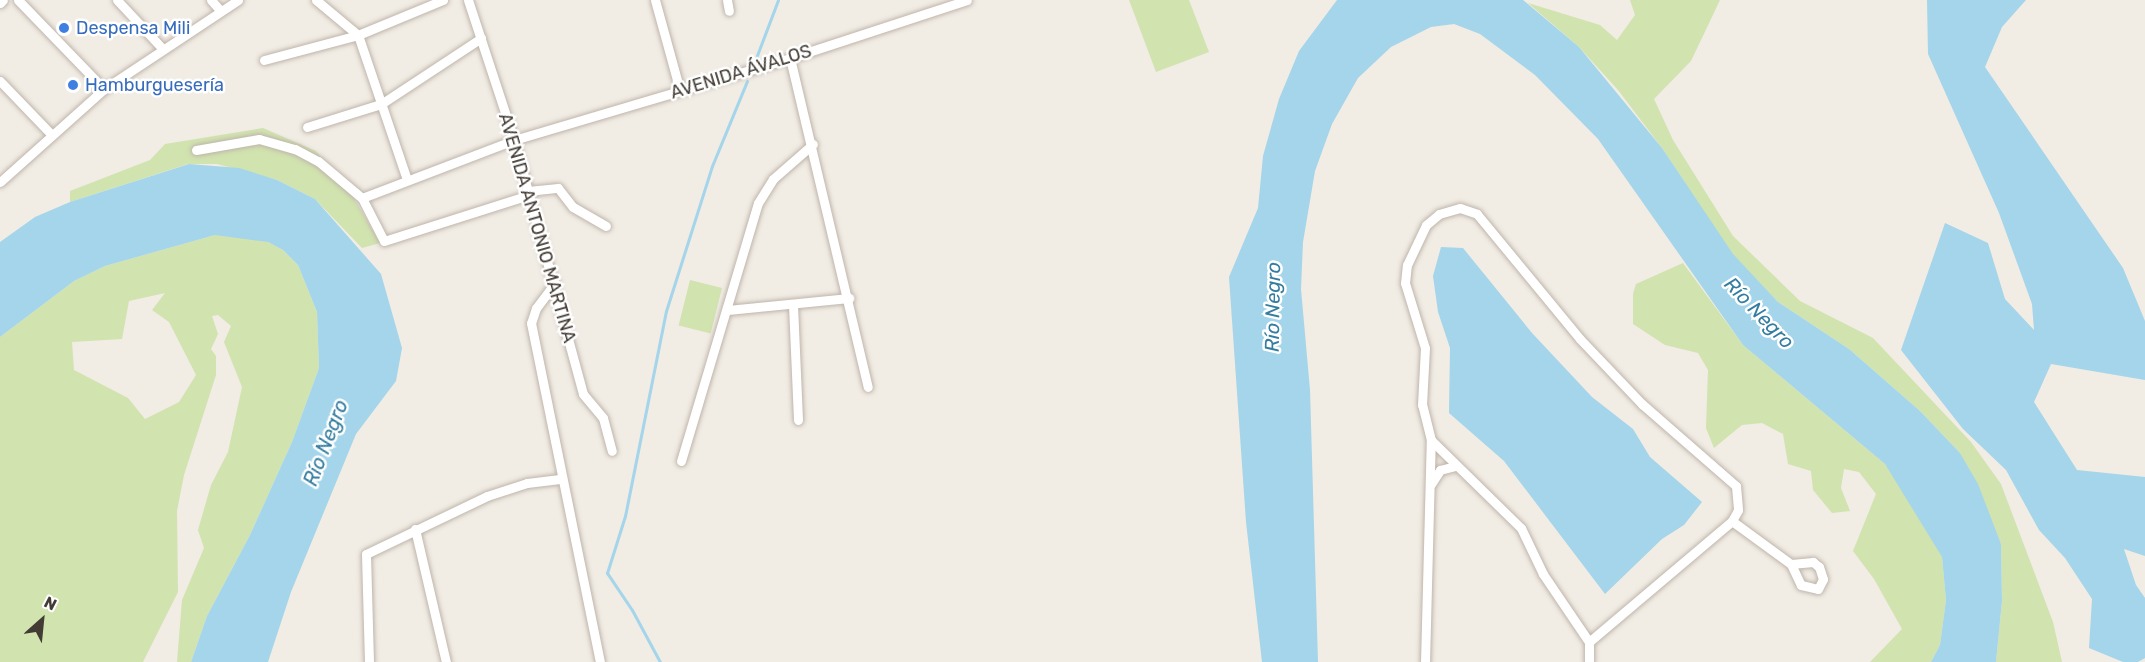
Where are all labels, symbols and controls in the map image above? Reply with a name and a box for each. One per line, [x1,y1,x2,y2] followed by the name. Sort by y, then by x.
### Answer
[76,17,190,39] place label: Despensa Mili
[57,21,71,35] marker: Despensa Mili
[667,40,815,104] street label: AVENIDA ÁVALOS
[85,74,224,96] place label: Hamburguesería
[66,78,80,92] marker: Hamburguesería
[494,110,580,346] street label: AVENIDA ANTONIO MARTINA
[1260,262,1286,352] water label: Río Negro
[1719,272,1799,354] water label: Río Negro
[299,397,353,489] water label: Río Negro
[12,590,72,650] north arrow
[41,592,60,615] text: N

